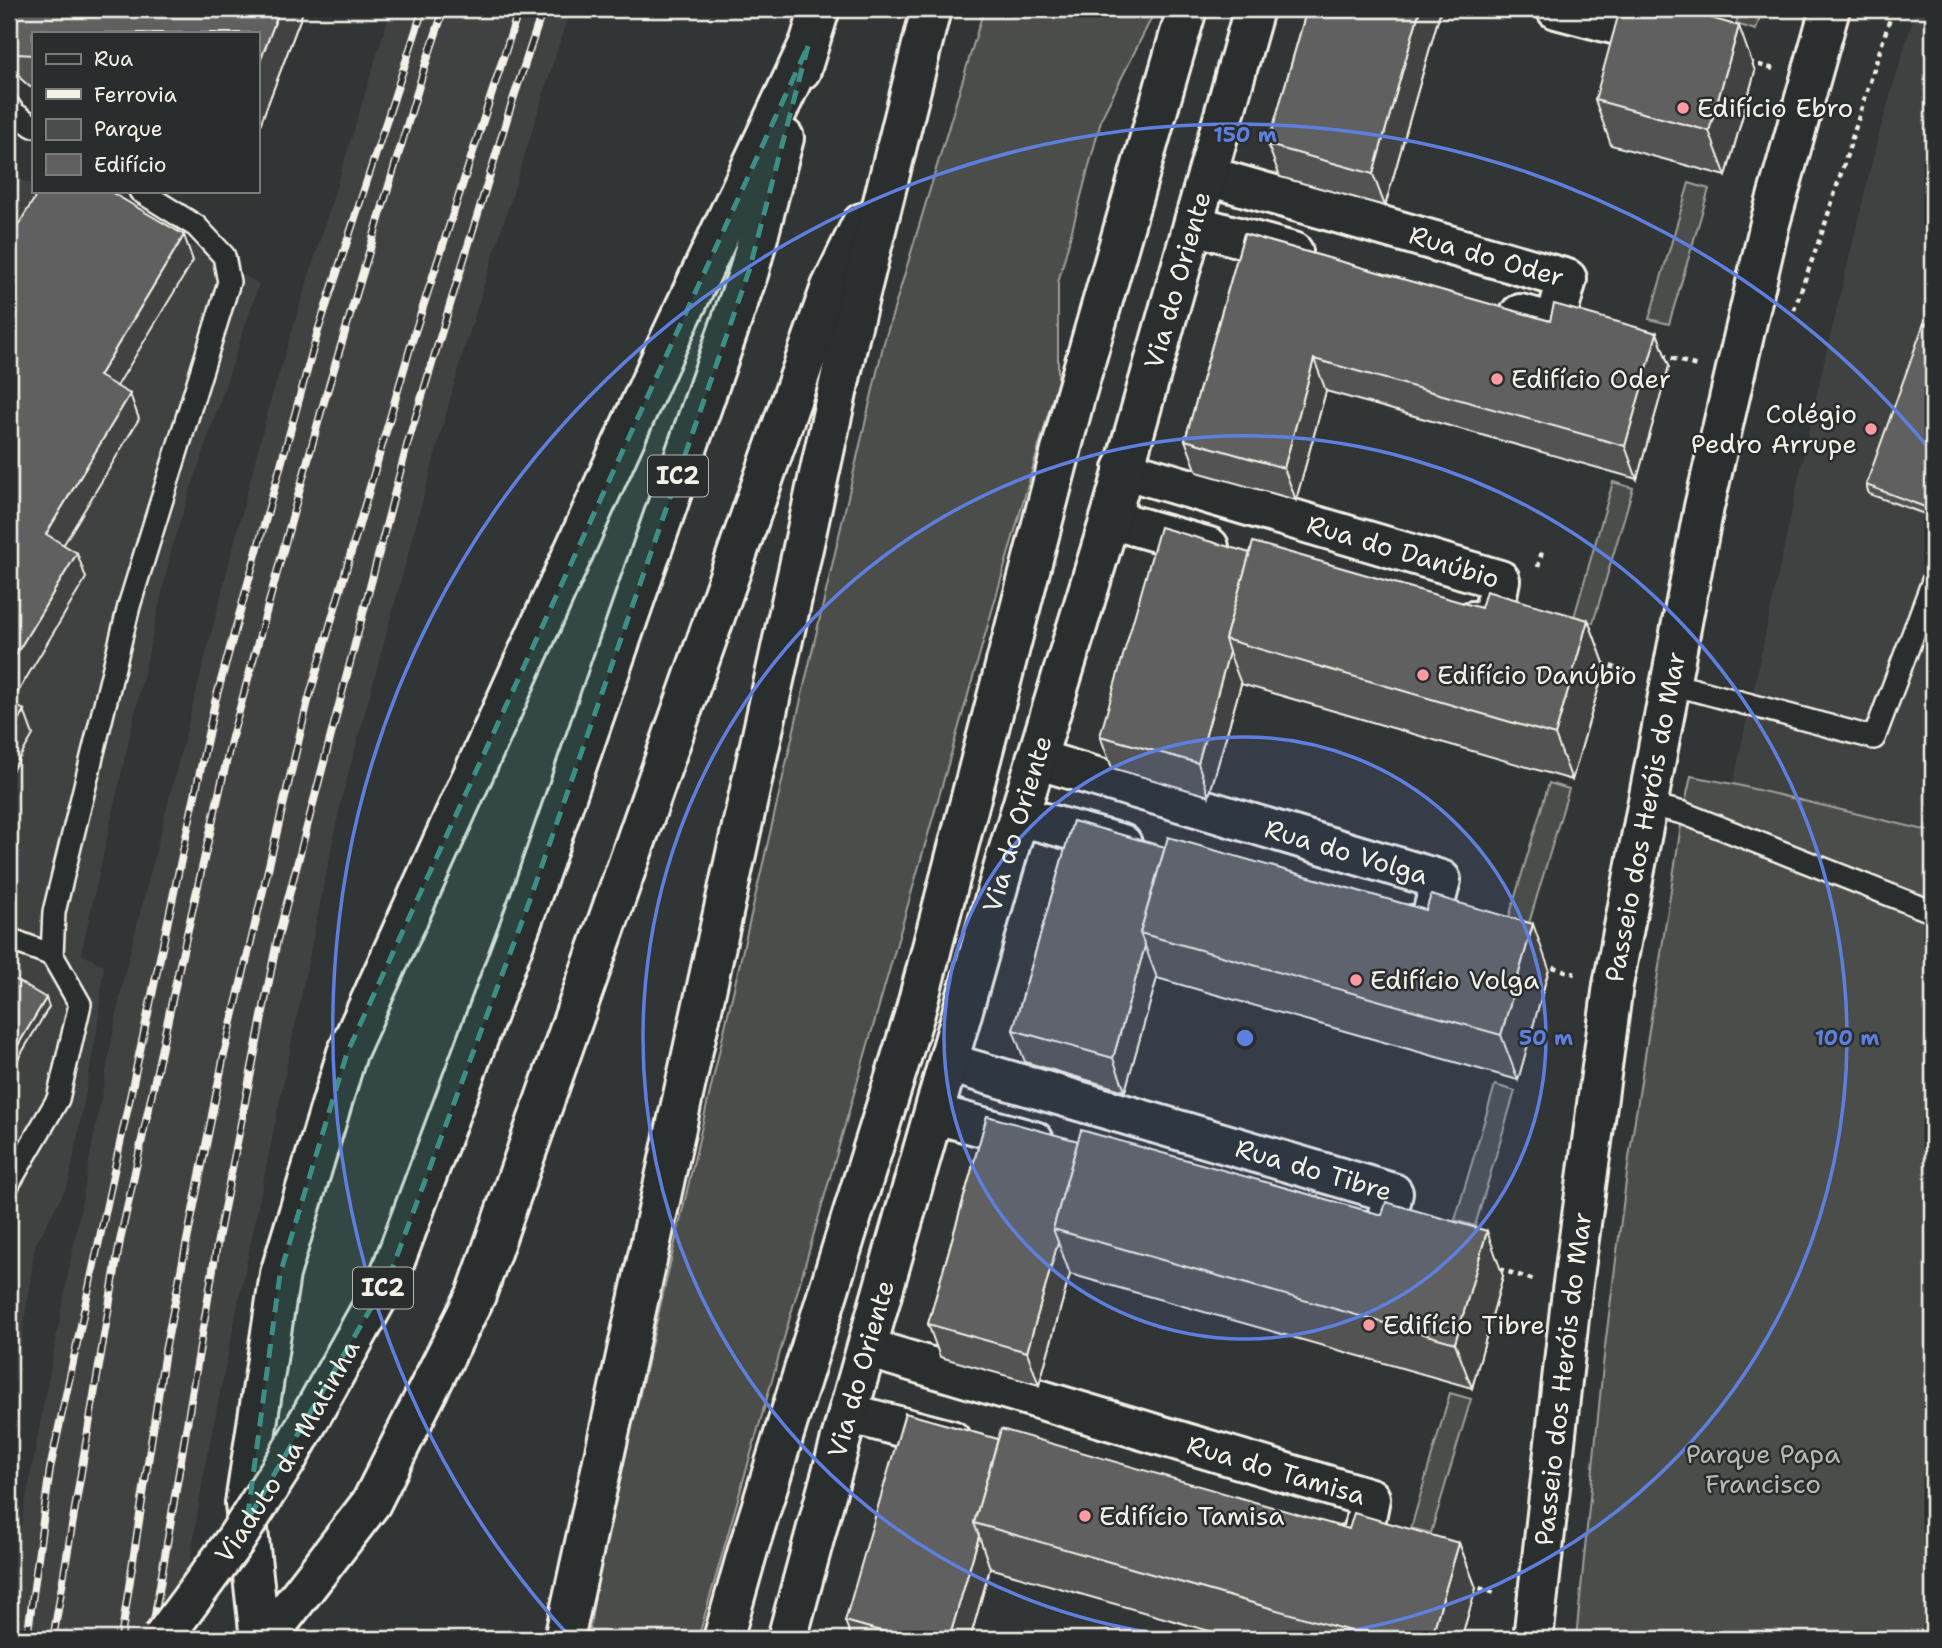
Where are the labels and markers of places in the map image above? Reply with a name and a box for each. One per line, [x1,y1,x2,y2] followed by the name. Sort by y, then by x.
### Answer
[1697,90,1853,125] place label: Edifício Ebro
[1675,100,1691,116] marker: Edifício Ebro
[1511,361,1671,396] place label: Edifício Oder
[1489,371,1505,387] marker: Edifício Oder
[1691,396,1857,461] place label: Colégio Pedro Arrupe
[1863,421,1879,437] marker: Colégio Pedro Arrupe
[1437,657,1637,692] place label: Edifício Danúbio
[1415,667,1431,683] marker: Edifício Danúbio
[1370,962,1539,997] place label: Edifício Volga
[1348,972,1364,988] marker: Edifício Volga
[1233,1026,1257,1050] centre of rings
[1383,1307,1545,1342] place label: Edifício Tibre
[1361,1317,1377,1333] marker: Edifício Tibre
[1099,1498,1284,1533] place label: Edifício Tamisa
[1077,1508,1093,1524] marker: Edifício Tamisa

